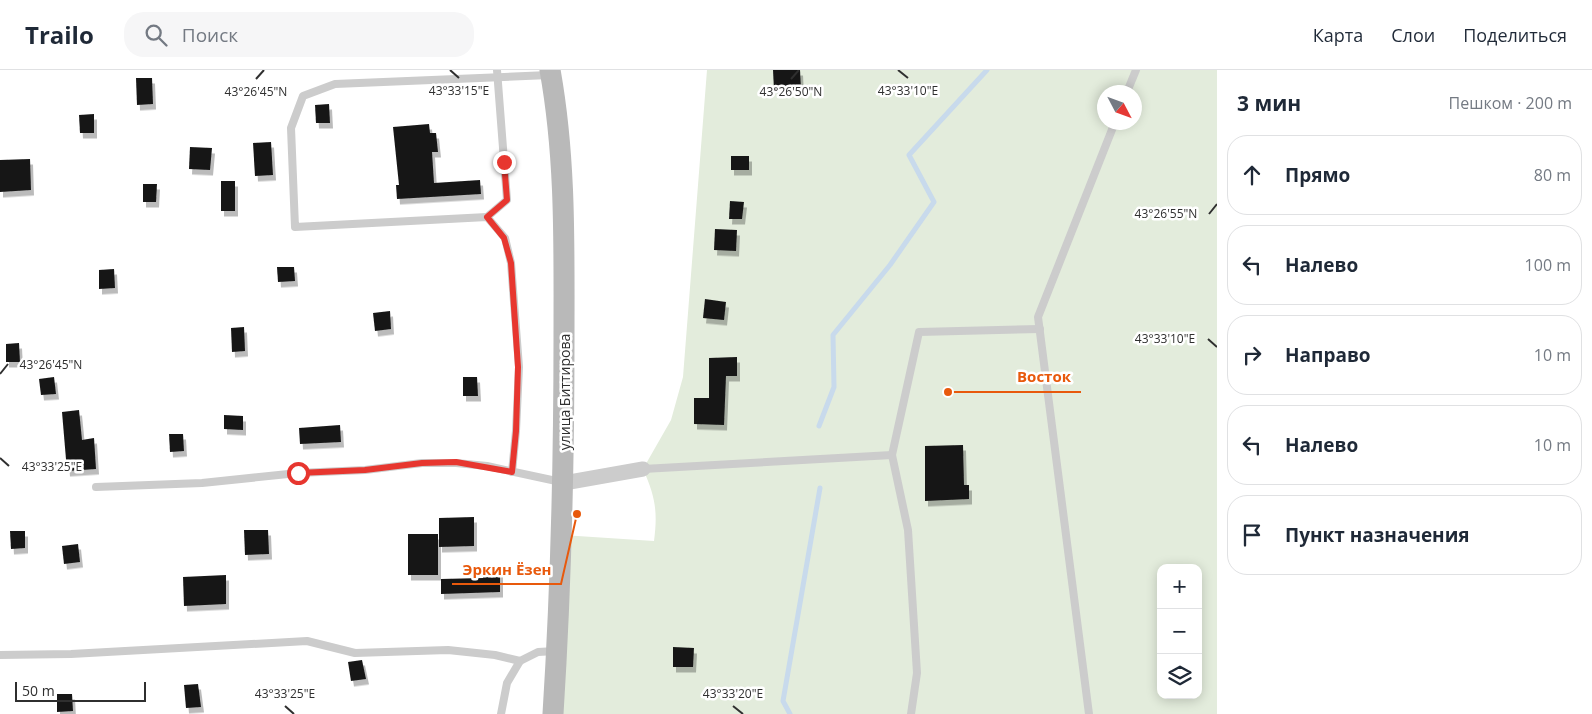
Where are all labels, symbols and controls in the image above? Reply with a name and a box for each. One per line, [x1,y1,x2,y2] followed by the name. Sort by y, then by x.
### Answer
[124,12,474,57] search box
[25,18,94,51] text: Trailo
[142,21,170,49] icon: search
[182,22,238,48] text: Поиск
[1313,23,1363,47] text: Карта
[1391,23,1435,47] text: Слои
[1463,23,1567,47] text: Поделиться
[429,82,489,99] text: 43°33'15"E
[878,82,938,99] text: 43°33'10"E
[225,83,287,100] text: 43°26'45"N
[760,83,822,100] text: 43°26'50"N
[1097,85,1142,130] north arrow
[1237,89,1301,117] text: 3 мин
[1449,92,1572,114] text: Пешком · 200 m
[493,151,516,174] route end
[1238,161,1266,189] icon: ahead
[1285,162,1350,188] text: Прямо
[1534,164,1571,186] text: 80 m
[1135,205,1197,222] text: 43°26'55"N
[1238,251,1266,279] icon: left
[1285,252,1358,278] text: Налево
[1525,254,1571,276] text: 100 m
[1135,330,1195,347] text: 43°33'10"E
[555,334,574,450] street label: улица Биттирова
[1238,341,1266,369] icon: right
[1285,342,1371,368] text: Направо
[1534,344,1571,366] text: 10 m
[20,356,82,373] text: 43°26'45"N
[1007,362,1081,392] callout: Восток
[1017,366,1072,386] text: Восток
[1238,431,1266,459] icon: left
[1285,432,1358,458] text: Налево
[1534,434,1571,456] text: 10 m
[22,458,82,475] text: 43°33'25"E
[287,462,310,485] route start
[1238,521,1266,549] icon: arrive
[1285,522,1470,548] text: Пункт назначения
[452,554,561,584] callout: Эркин Ёзен
[463,559,551,579] text: Эркин Ёзен
[1157,564,1202,699] map controls
[1157,564,1202,609] button: +
[1157,609,1202,654] button: −
[1157,654,1202,699] button: layers
[15,679,146,702] scale bar
[22,681,55,700] text: 50 m
[255,685,315,702] text: 43°33'25"E
[703,685,763,702] text: 43°33'20"E

